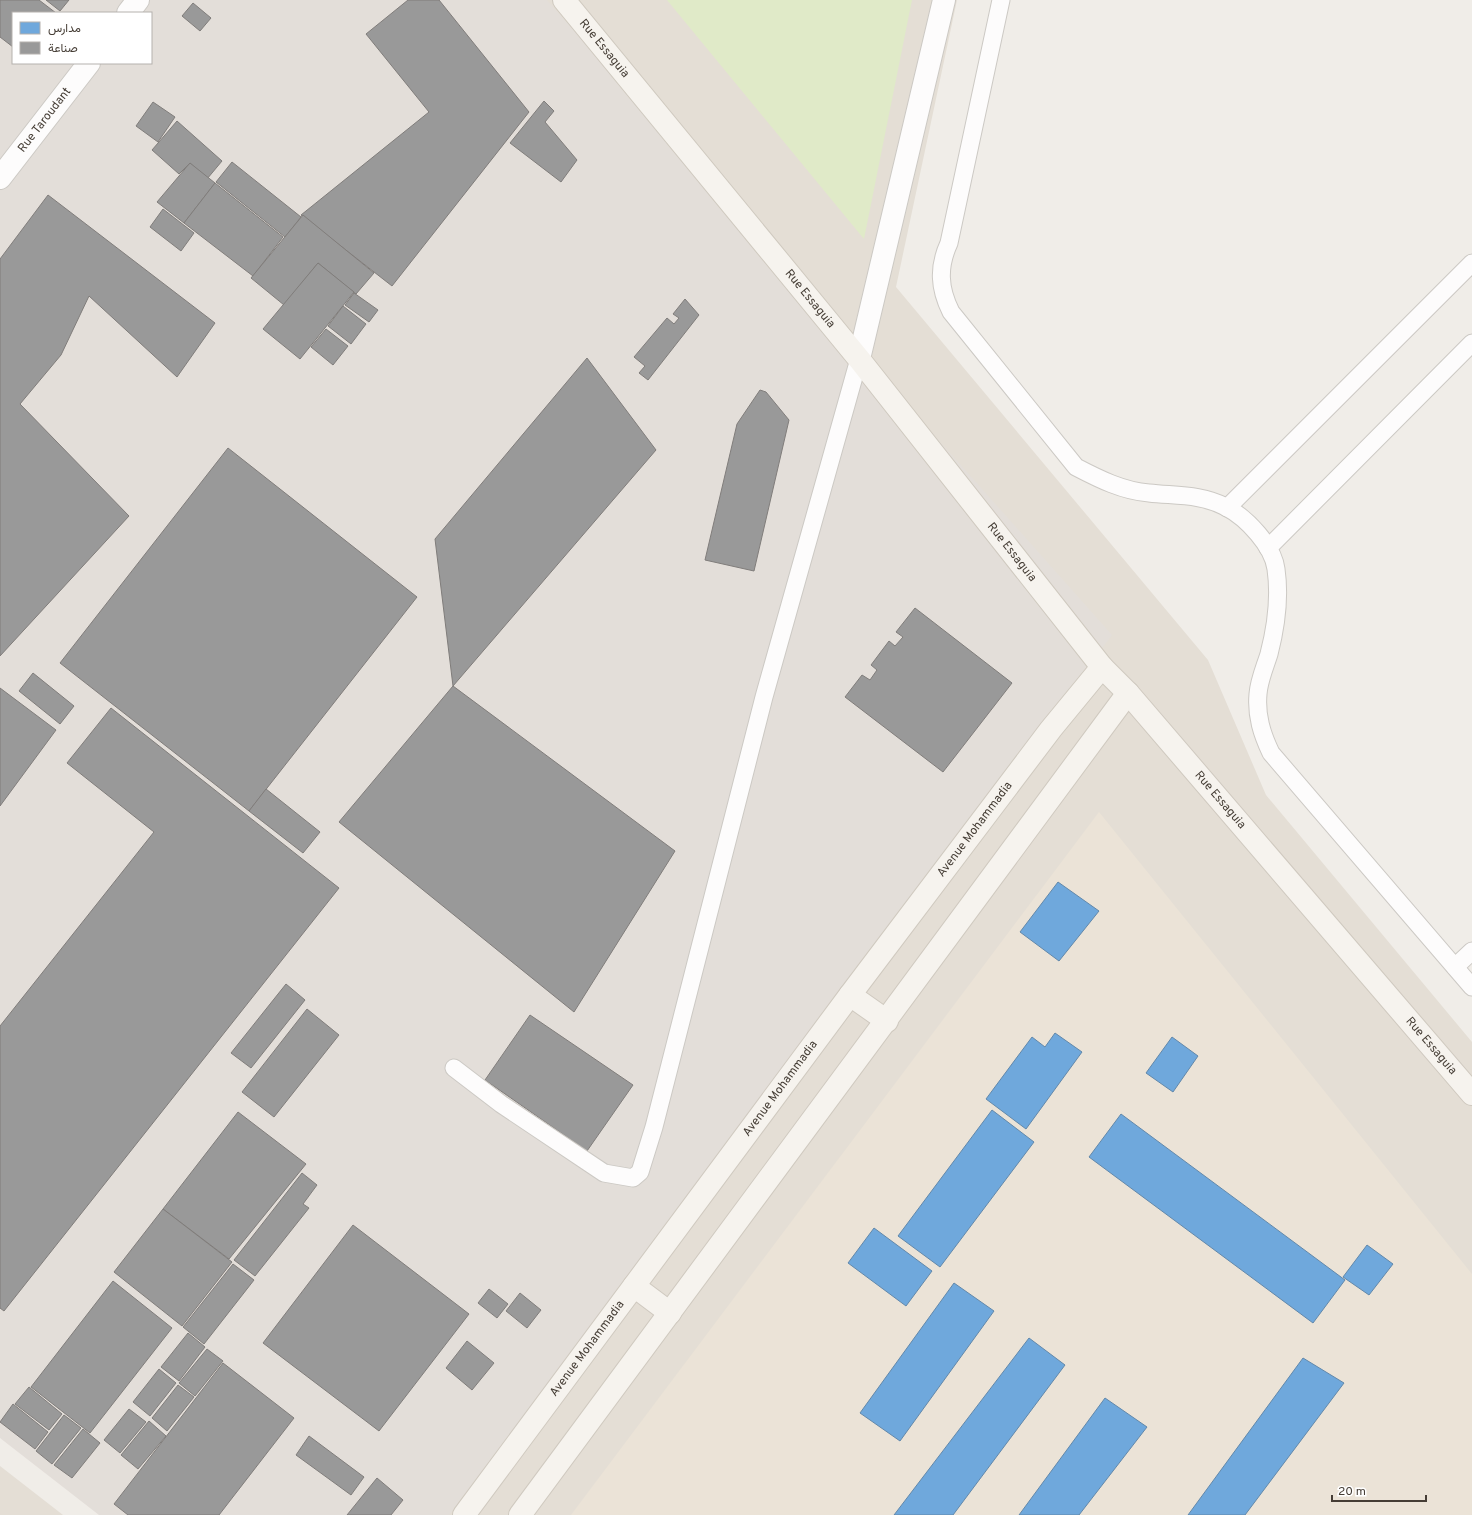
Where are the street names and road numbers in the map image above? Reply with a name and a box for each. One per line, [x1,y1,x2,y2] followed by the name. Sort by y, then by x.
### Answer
[575,16,633,81] street label: Rue Essaguia
[14,84,75,156] street label: Rue Taroudant
[781,266,839,332] street label: Rue Essaguia
[983,519,1040,585] street label: Rue Essaguia
[1191,768,1249,833] street label: Rue Essaguia
[934,778,1016,881] street label: Avenue Mohammadia
[1402,1014,1460,1078] street label: Rue Essaguia
[740,1037,821,1140] street label: Avenue Mohammadia
[546,1297,628,1400] street label: Avenue Mohammadia

